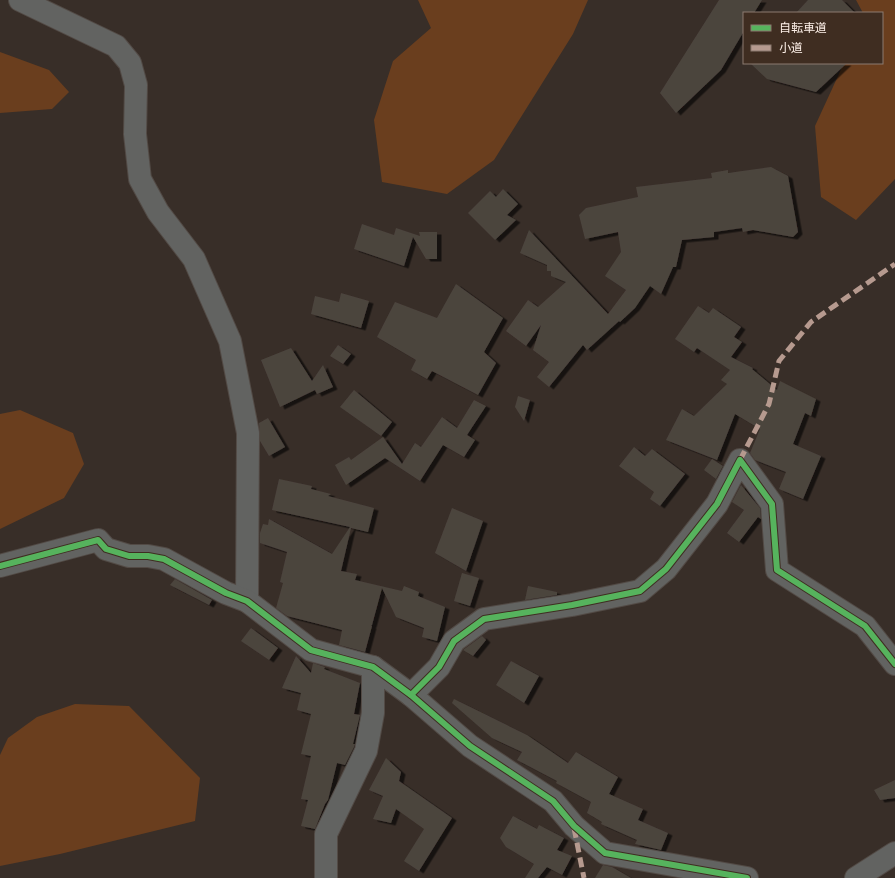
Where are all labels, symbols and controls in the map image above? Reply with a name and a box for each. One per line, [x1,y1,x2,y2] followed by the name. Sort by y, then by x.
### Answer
[743,12,883,64] legend
[779,20,827,35] text: 自転車道
[779,40,803,55] text: 小道

